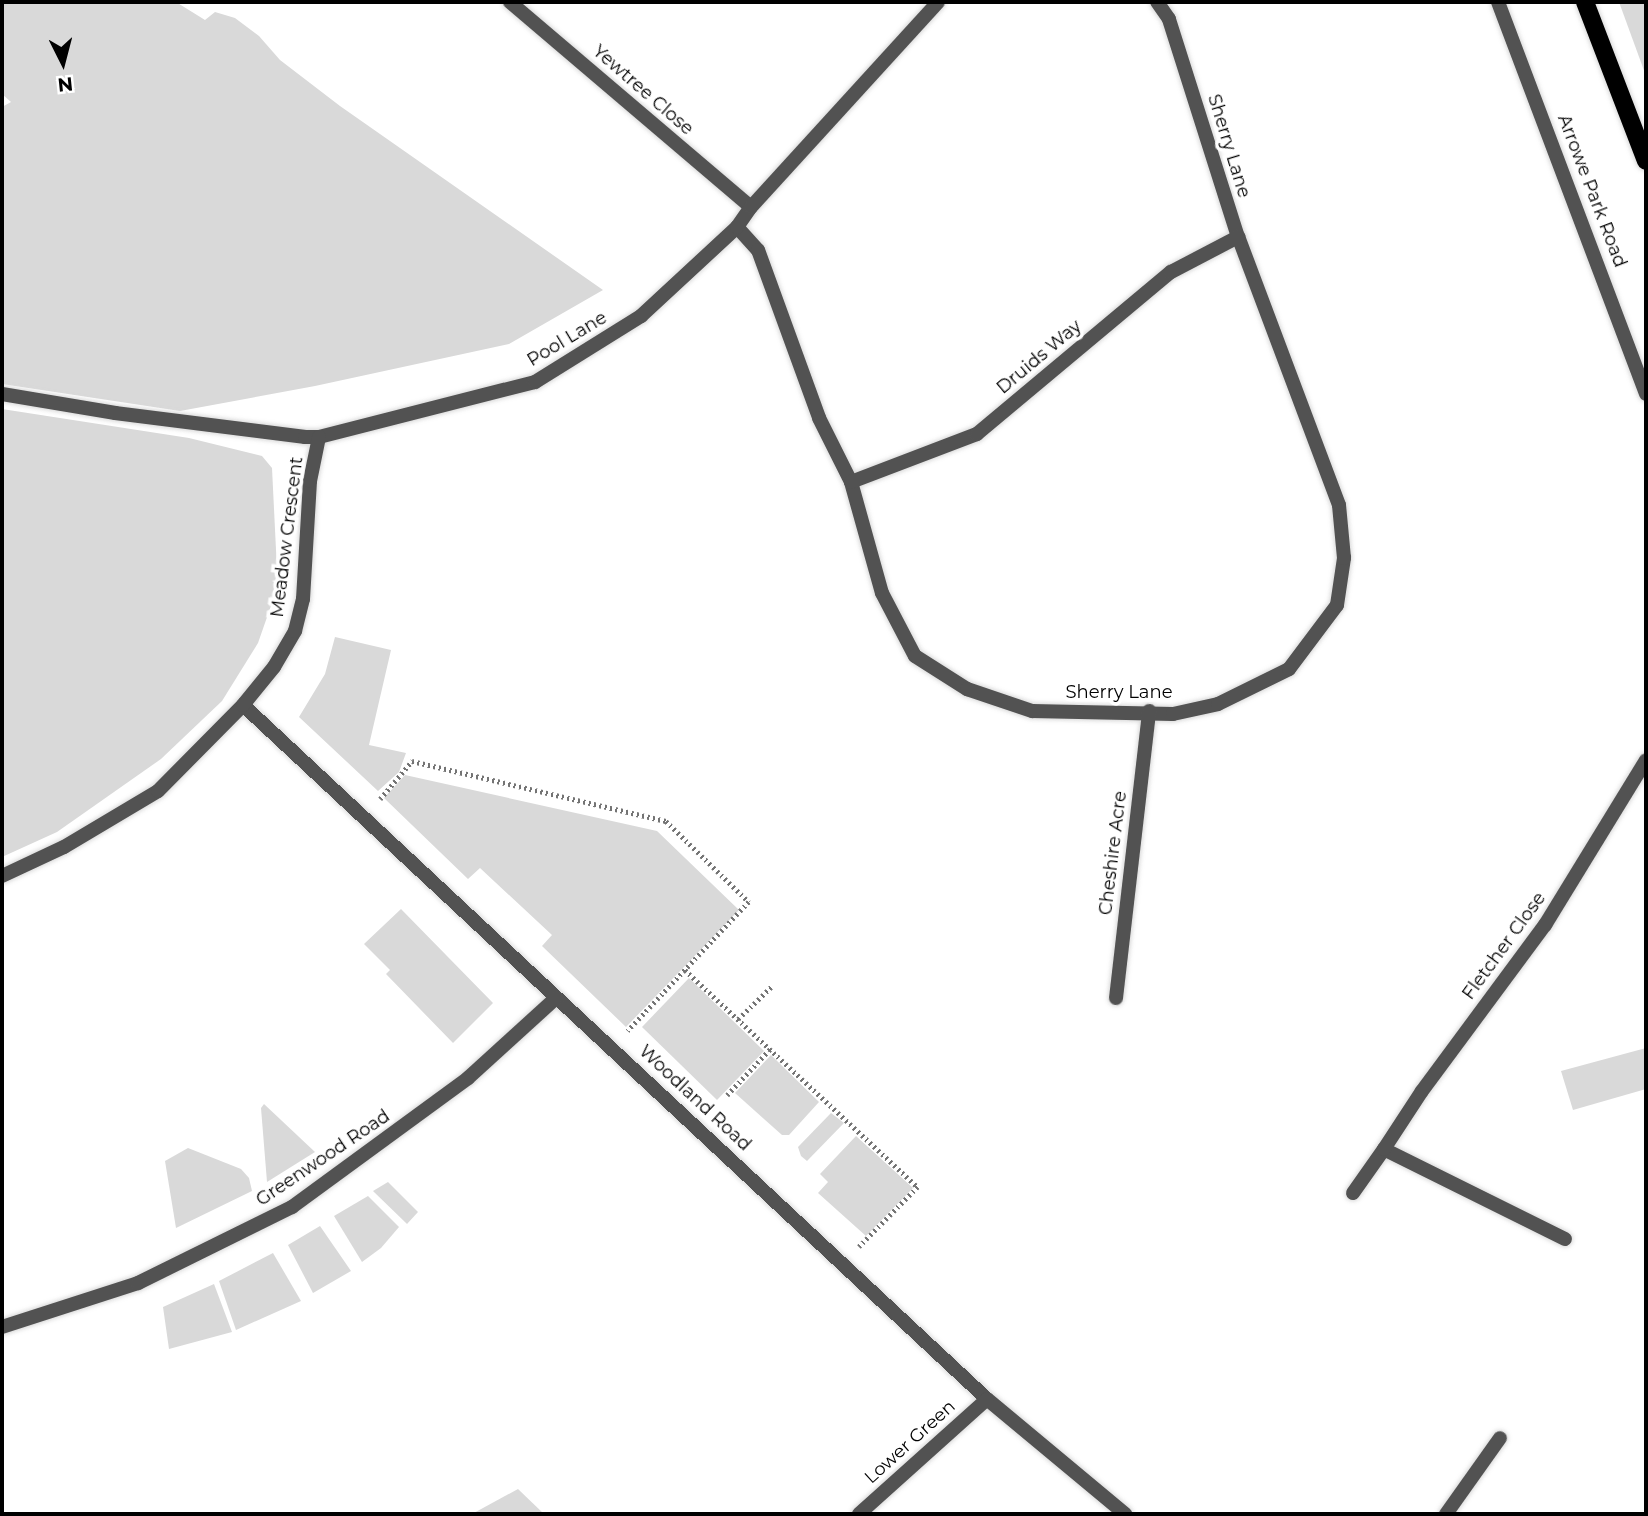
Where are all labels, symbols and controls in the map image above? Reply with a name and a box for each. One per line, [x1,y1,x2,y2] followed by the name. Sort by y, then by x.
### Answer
[28,28,98,98] north arrow
[588,40,698,140] street label: Yewtree Close
[56,72,74,97] text: N
[1203,92,1255,200] street label: Sherry Lane
[1553,111,1631,271] street label: Arrowe Park Road
[523,307,611,371] street label: Pool Lane
[992,315,1086,399] street label: Druids Way
[266,455,308,619] street label: Meadow Crescent
[1065,681,1173,703] street label: Sherry Lane
[1095,790,1131,916] street label: Cheshire Acre
[1458,888,1550,1004] street label: Fletcher Close
[634,1041,756,1155] street label: Woodland Road
[252,1105,394,1211] street label: Greenwood Road
[860,1396,960,1488] street label: Lower Green

